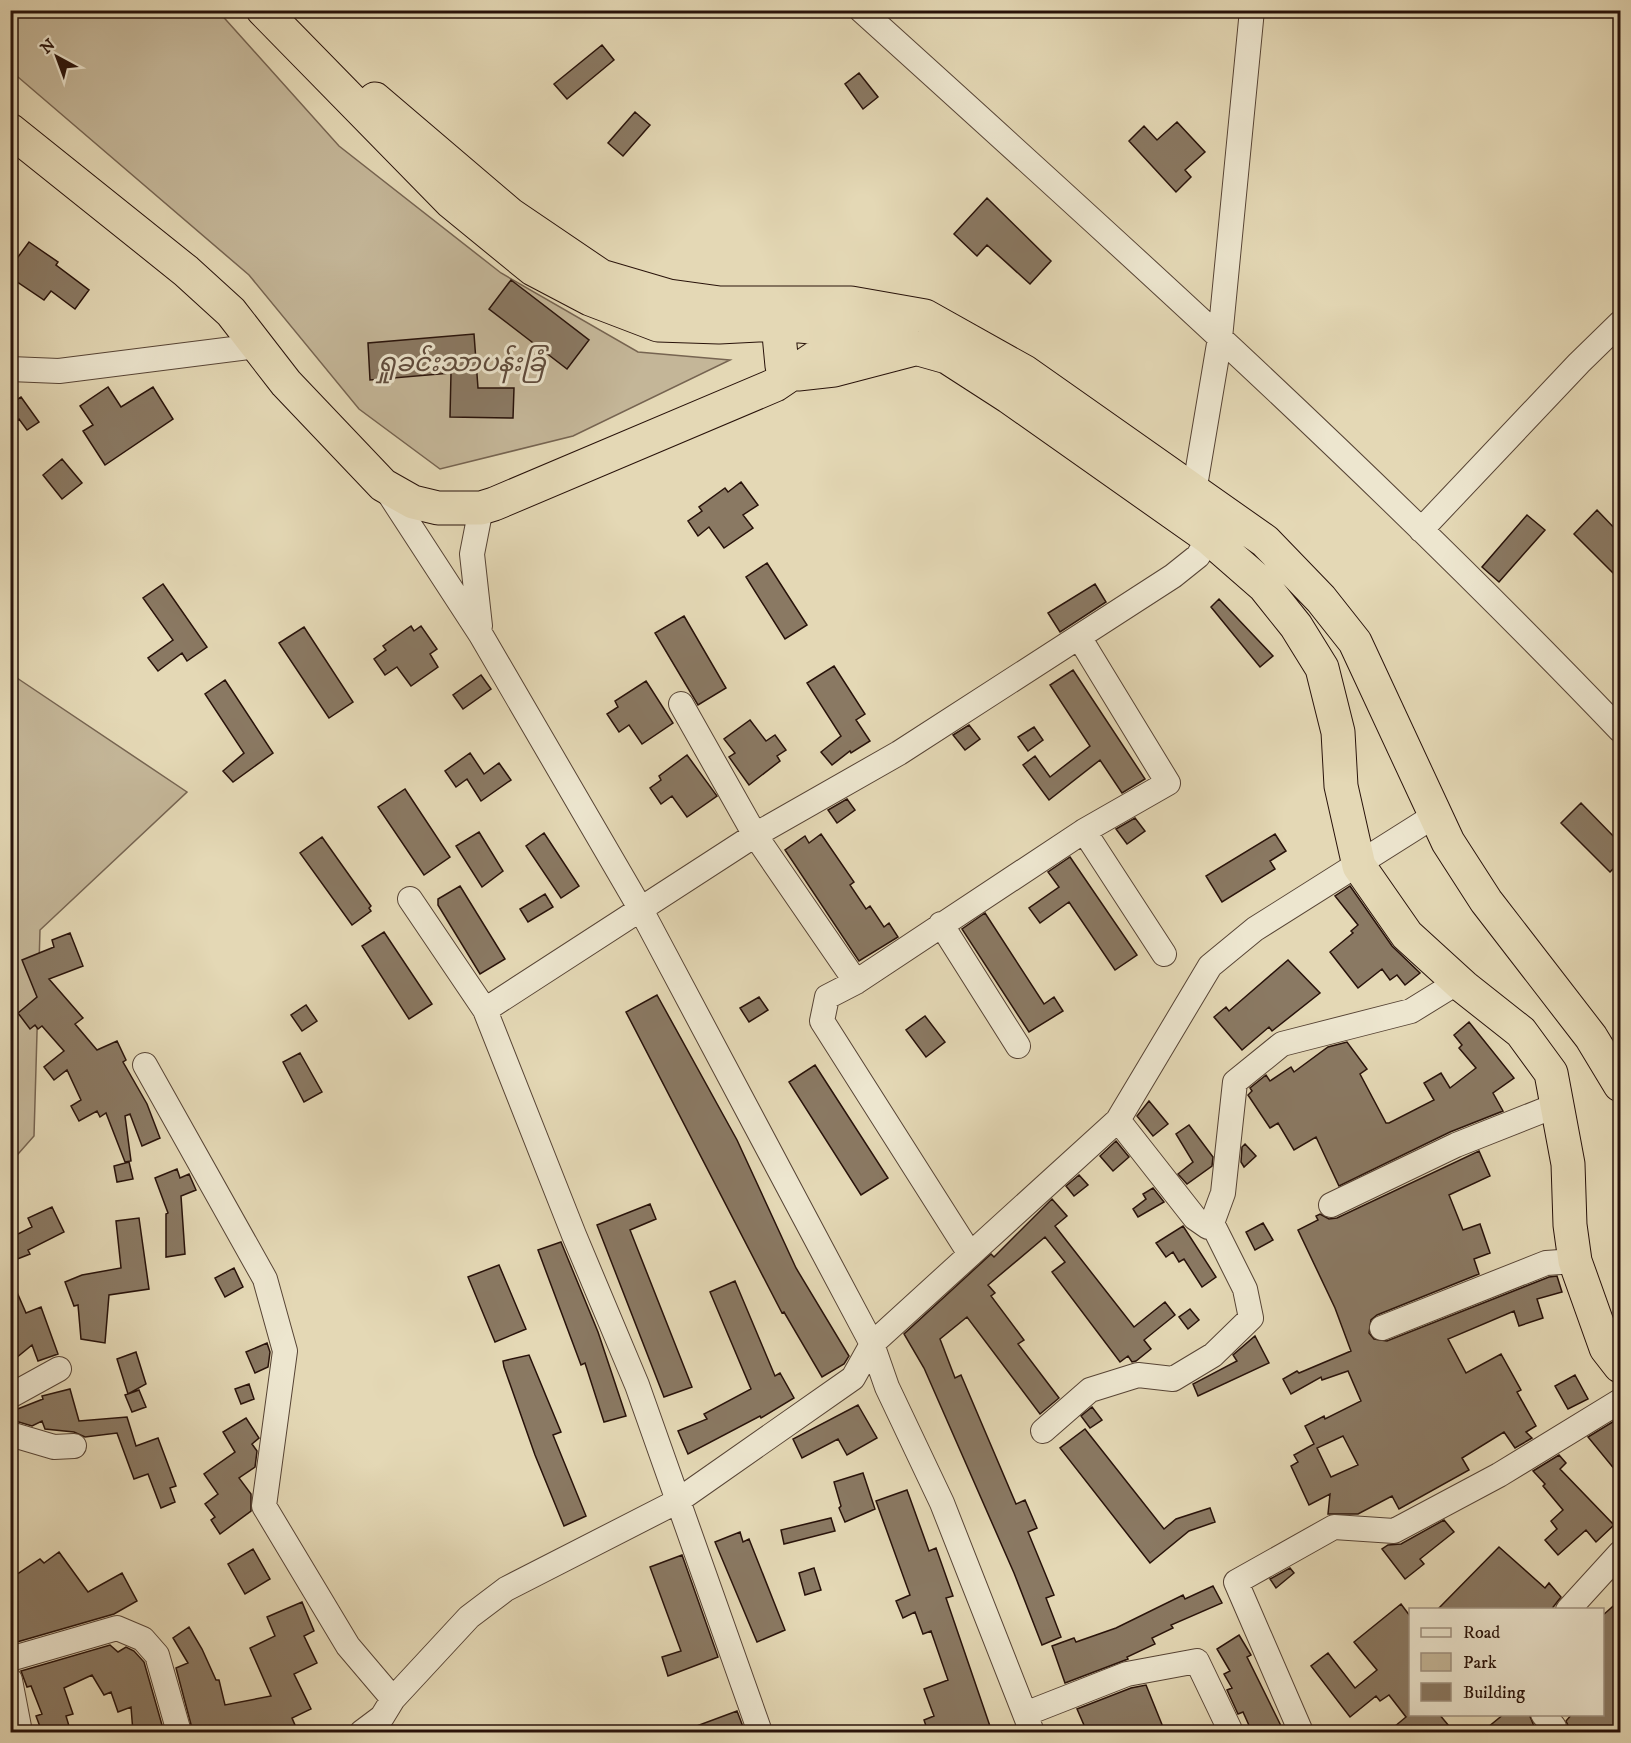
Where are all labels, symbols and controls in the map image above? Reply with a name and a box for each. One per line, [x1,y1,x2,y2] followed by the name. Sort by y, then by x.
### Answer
[27,27,87,87] north arrow
[36,35,59,58] text: N
[376,344,550,384] park label: ရှုခင်းသာပန်းခြံ
[1409,1608,1604,1716] legend
[1463,1622,1500,1644] text: Road
[1463,1652,1497,1674] text: Park
[1463,1682,1525,1704] text: Building

